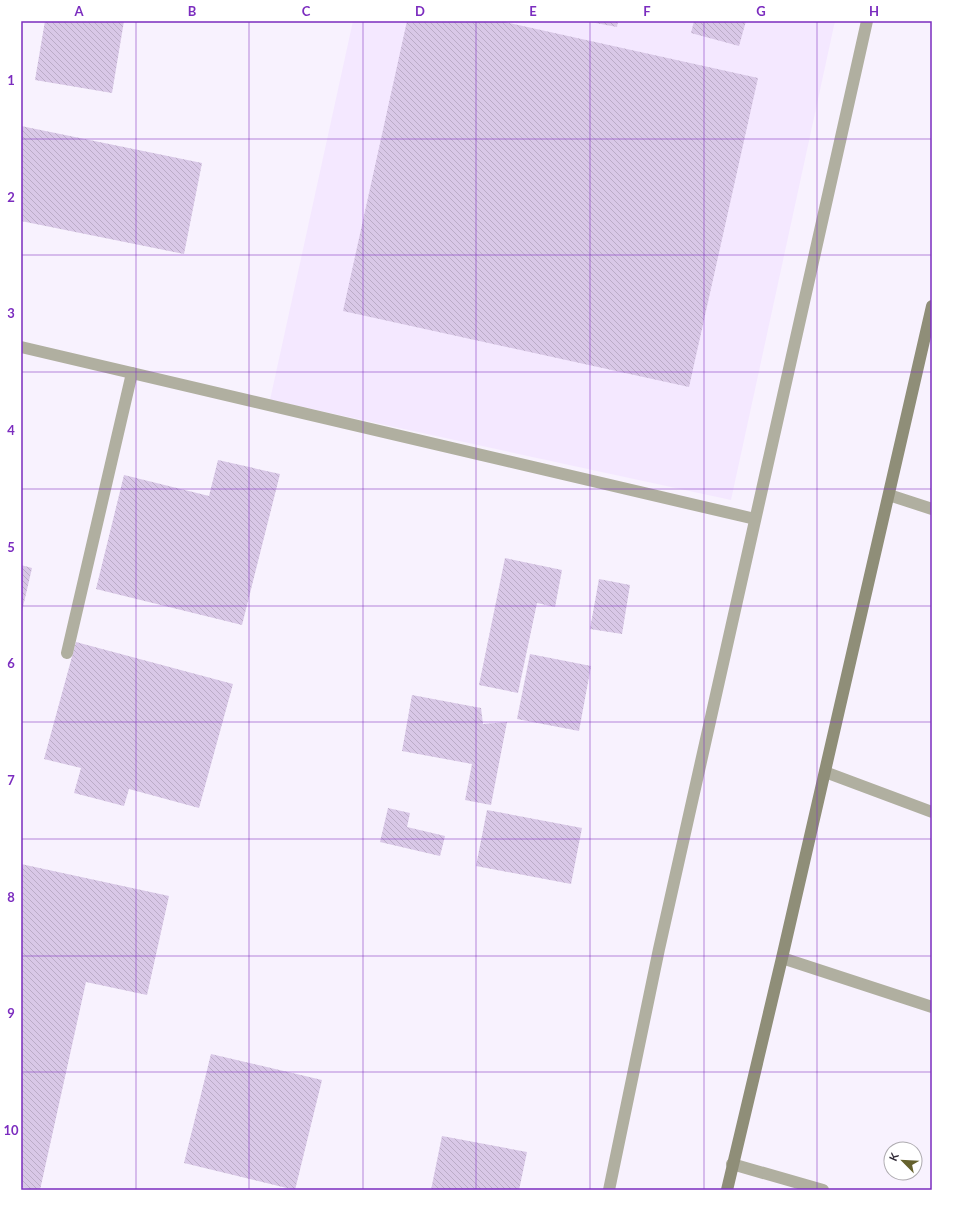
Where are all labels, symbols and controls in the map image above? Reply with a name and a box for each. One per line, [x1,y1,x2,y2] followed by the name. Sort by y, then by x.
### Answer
[73,3,84,19] text: A
[188,3,197,19] text: B
[302,3,311,19] text: C
[415,3,425,19] text: D
[529,3,537,19] text: E
[643,3,651,19] text: F
[756,3,766,19] text: G
[869,3,879,19] text: H
[7,72,15,88] text: 1
[7,189,15,205] text: 2
[7,305,15,321] text: 3
[7,422,15,438] text: 4
[7,539,15,555] text: 5
[7,655,15,671] text: 6
[7,772,15,788] text: 7
[7,889,15,905] text: 8
[7,1005,15,1021] text: 9
[3,1122,19,1138] text: 10
[883,1141,923,1181] north arrow
[886,1150,901,1163] text: K

